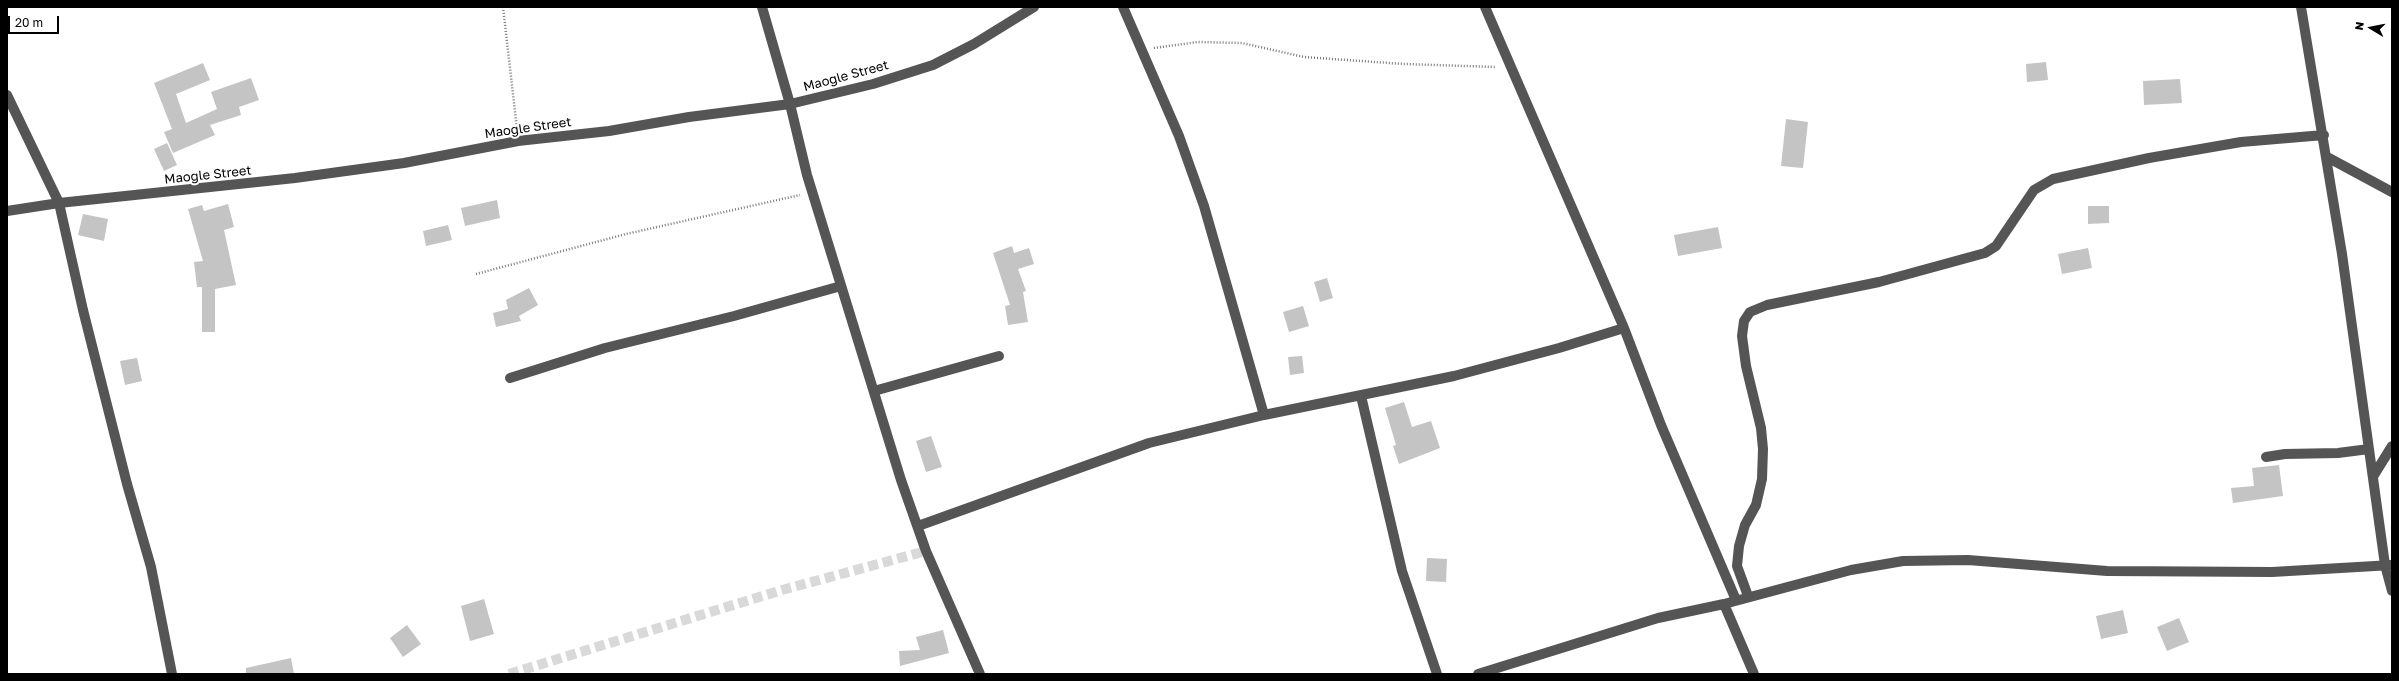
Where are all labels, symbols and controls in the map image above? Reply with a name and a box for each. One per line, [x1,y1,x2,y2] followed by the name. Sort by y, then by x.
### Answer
[10,8,61,34] scale bar
[2351,8,2391,48] north arrow
[15,15,43,30] text: 20 m
[2352,21,2366,31] text: N
[802,57,890,95] street label: Maogle Street
[484,114,572,142] street label: Maogle Street
[164,163,252,187] street label: Maogle Street

